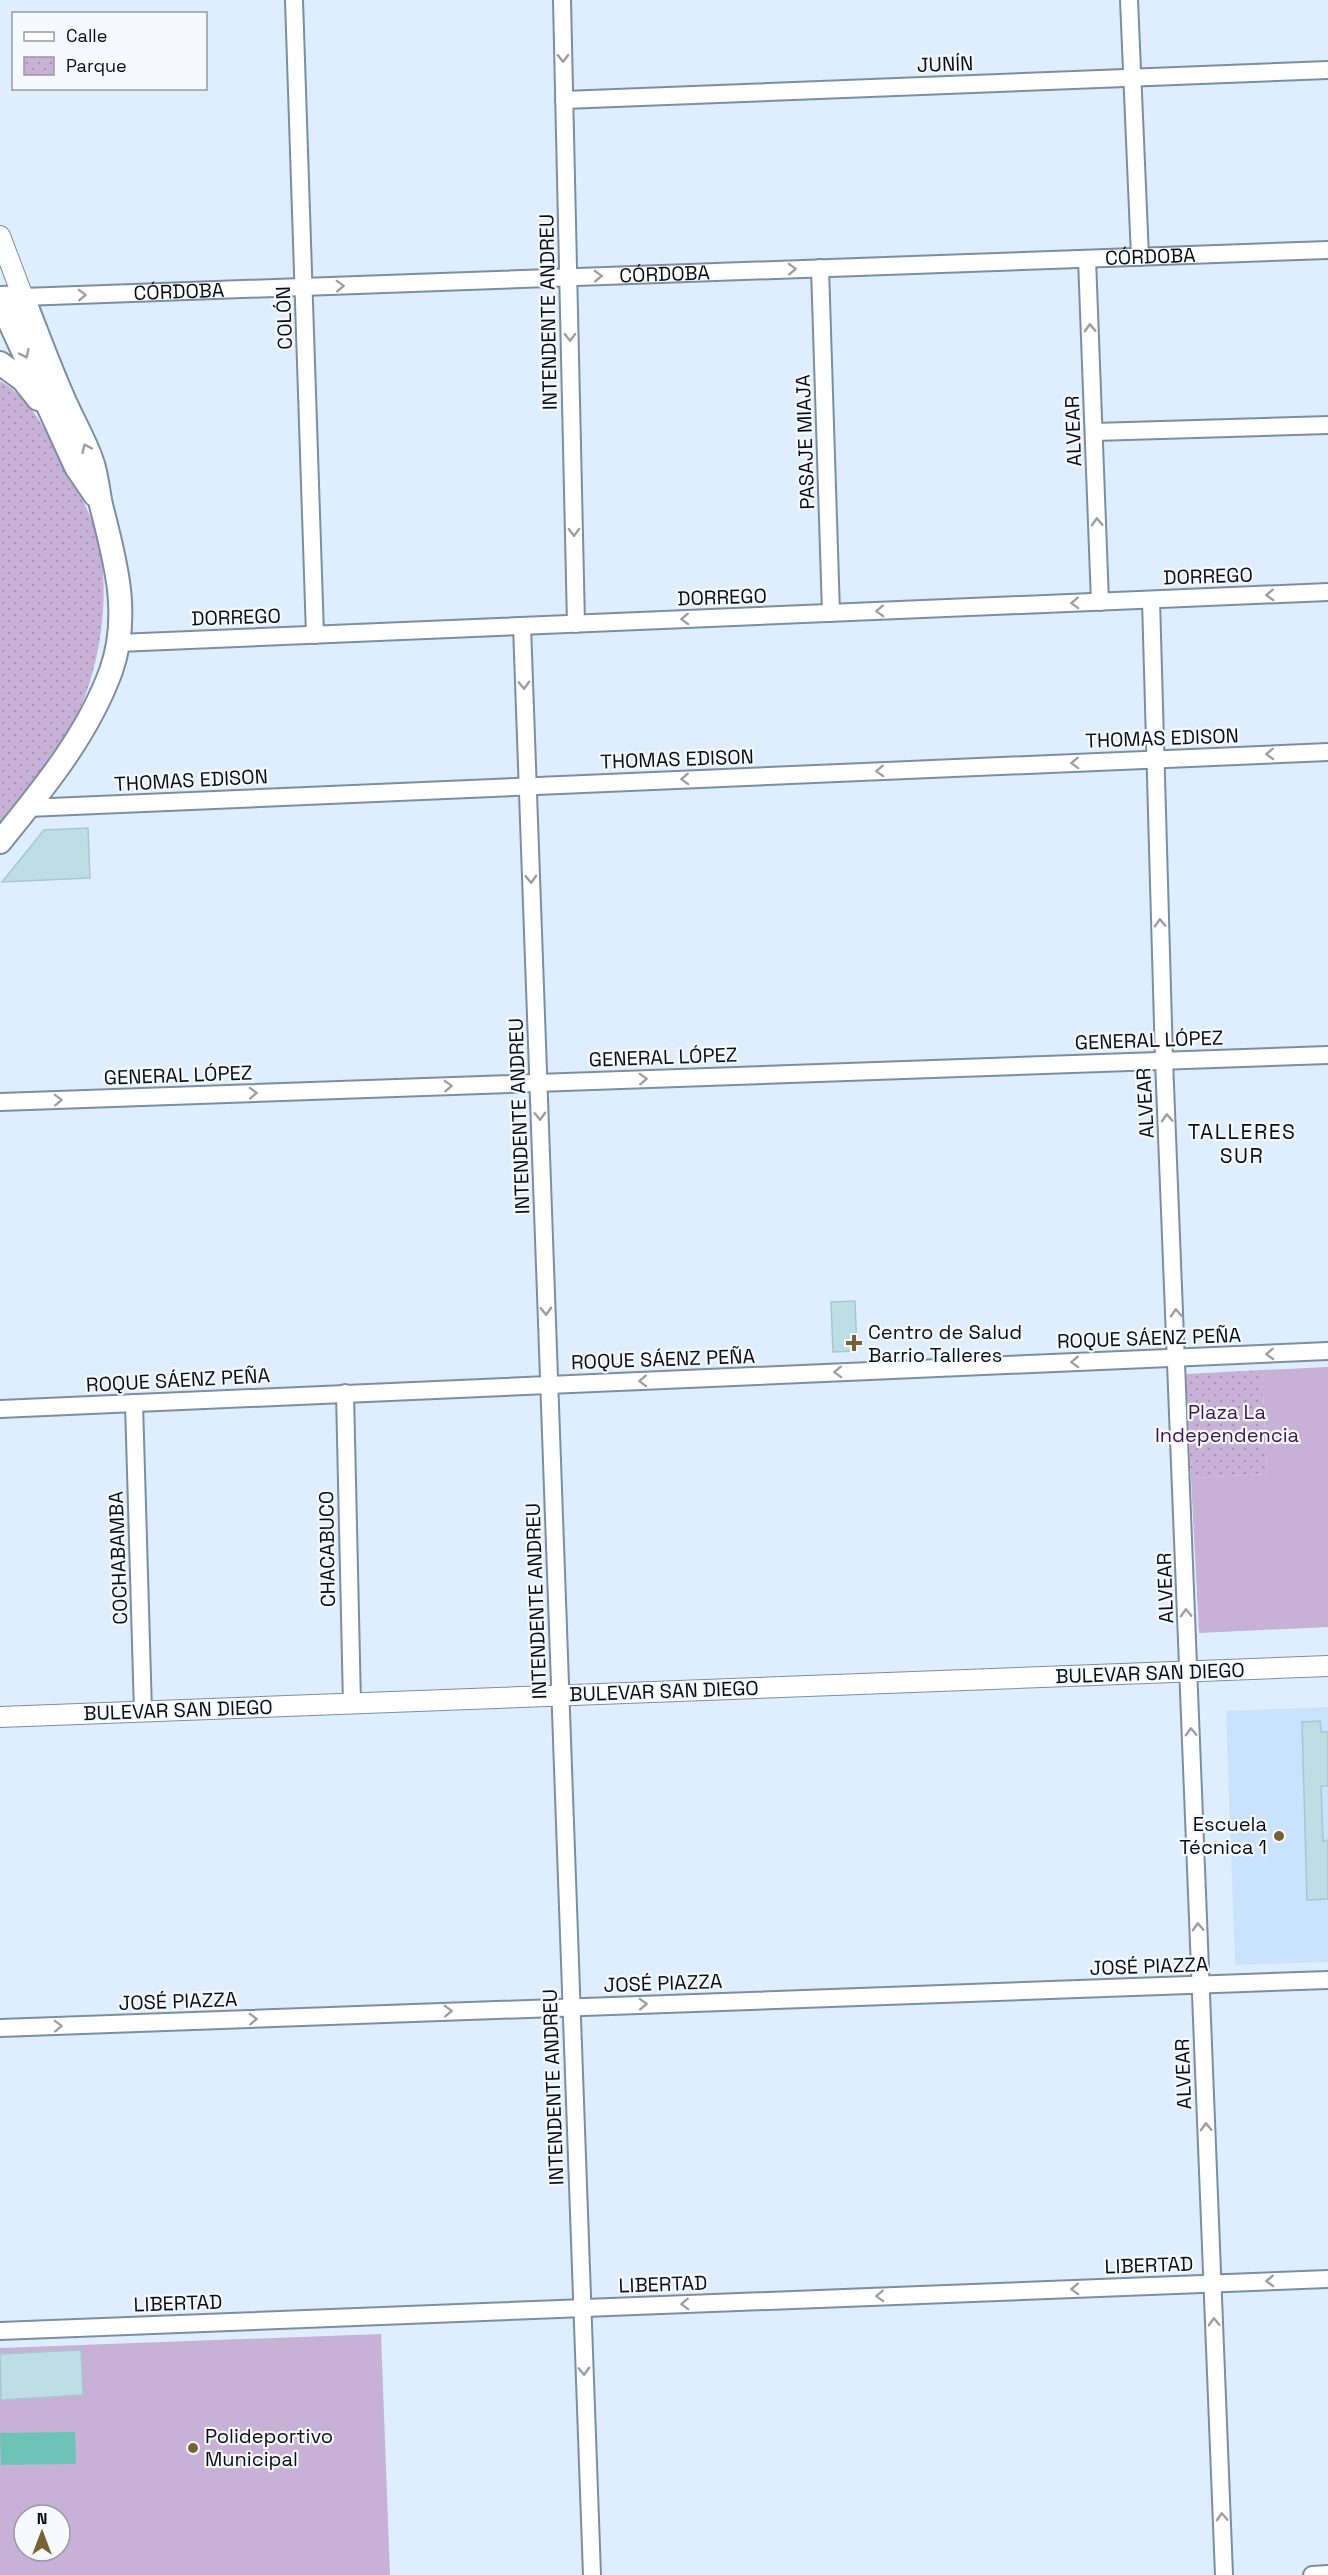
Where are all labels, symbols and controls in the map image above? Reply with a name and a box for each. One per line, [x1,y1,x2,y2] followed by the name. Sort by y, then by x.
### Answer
[12,12,207,90] legend
[66,24,107,47] text: Calle
[916,50,974,78] street label: JUNÍN
[66,54,127,77] text: Parque
[557,54,570,63] one-way arrow
[533,214,563,410] street label: INTENDENTE ANDREU
[1104,242,1196,271] street label: CÓRDOBA
[619,259,711,289] street label: CÓRDOBA
[788,263,797,276] one-way arrow
[593,270,602,283] one-way arrow
[133,277,225,306] street label: CÓRDOBA
[335,279,344,292] one-way arrow
[270,286,298,350] street label: COLÓN
[77,289,86,301] one-way arrow
[1084,323,1096,332] one-way arrow
[564,333,576,342] one-way arrow
[18,347,30,358] one-way arrow
[790,374,820,510] street label: PASAJE MIAJA
[1059,395,1087,467] street label: ALVEAR
[82,444,94,455] one-way arrow
[1091,518,1103,527] one-way arrow
[568,528,581,537] one-way arrow
[1163,561,1253,591] street label: DORREGO
[677,582,767,612] street label: DORREGO
[1265,588,1274,601] one-way arrow
[1070,596,1079,609] one-way arrow
[191,602,281,632] street label: DORREGO
[875,605,884,618] one-way arrow
[681,613,690,626] one-way arrow
[518,680,531,689] one-way arrow
[1085,722,1239,754] street label: THOMAS EDISON
[600,743,754,775] street label: THOMAS EDISON
[1265,748,1274,761] one-way arrow
[1070,756,1079,769] one-way arrow
[114,763,268,797] street label: THOMAS EDISON
[875,765,884,777] one-way arrow
[681,773,690,786] one-way arrow
[525,875,538,884] one-way arrow
[1153,919,1166,928] one-way arrow
[503,1017,535,1215] street label: INTENDENTE ANDREU
[1074,1024,1224,1056] street label: GENERAL LÓPEZ
[588,1041,738,1073] street label: GENERAL LÓPEZ
[103,1059,253,1091] street label: GENERAL LÓPEZ
[1130,1067,1160,1139] street label: ALVEAR
[639,1073,648,1086] one-way arrow
[444,1080,453,1093] one-way arrow
[249,1087,258,1099] one-way arrow
[54,1093,63,1106] one-way arrow
[533,1112,546,1121] one-way arrow
[1160,1113,1173,1122] one-way arrow
[1188,1118,1296,1169] district label: TALLERES SUR
[540,1307,553,1316] one-way arrow
[1169,1308,1182,1317] one-way arrow
[868,1319,1022,1368] place label: Centro de Salud Barrio Talleres
[1056,1322,1242,1354] street label: ROQUE SÁENZ PEÑA
[845,1334,863,1352] marker: Centro de Salud Barrio Talleres
[570,1343,756,1375] street label: ROQUE SÁENZ PEÑA
[1265,1348,1274,1360] one-way arrow
[1070,1356,1079,1369] one-way arrow
[85,1362,271,1398] street label: ROQUE SÁENZ PEÑA
[833,1366,842,1379] one-way arrow
[639,1374,648,1387] one-way arrow
[1155,1399,1299,1448] park label: Plaza La Independencia
[103,1490,133,1625] street label: COCHABAMBA
[313,1491,341,1607] street label: CHACABUCO
[520,1502,552,1700] street label: INTENDENTE ANDREU
[1151,1552,1179,1624] street label: ALVEAR
[1180,1608,1193,1617] one-way arrow
[1055,1657,1245,1689] street label: BULEVAR SAN DIEGO
[569,1675,759,1707] street label: BULEVAR SAN DIEGO
[83,1694,273,1726] street label: BULEVAR SAN DIEGO
[1184,1728,1197,1737] one-way arrow
[1179,1811,1267,1860] place label: Escuela Técnica 1
[1272,1829,1286,1843] marker: Escuela Técnica 1
[1192,1923,1205,1932] one-way arrow
[1089,1951,1209,1981] street label: JOSÉ PIAZZA
[603,1968,723,1998] street label: JOSÉ PIAZZA
[118,1986,238,2016] street label: JOSÉ PIAZZA
[537,1988,569,2186] street label: INTENDENTE ANDREU
[639,1998,648,2011] one-way arrow
[444,2005,453,2018] one-way arrow
[249,2012,258,2025] one-way arrow
[54,2020,63,2033] one-way arrow
[1169,2038,1197,2110] street label: ALVEAR
[1200,2122,1213,2131] one-way arrow
[1104,2250,1194,2280] street label: LIBERTAD
[618,2269,708,2299] street label: LIBERTAD
[1265,2274,1274,2287] one-way arrow
[1070,2282,1079,2295] one-way arrow
[133,2288,223,2318] street label: LIBERTAD
[875,2290,884,2303] one-way arrow
[680,2298,689,2310] one-way arrow
[1208,2317,1220,2326] one-way arrow
[578,2366,591,2375] one-way arrow
[205,2423,333,2472] place label: Polideportivo Municipal
[186,2441,200,2455] marker: Polideportivo Municipal
[12,2503,72,2563] north arrow
[37,2508,47,2529] text: N
[1216,2512,1228,2521] one-way arrow

